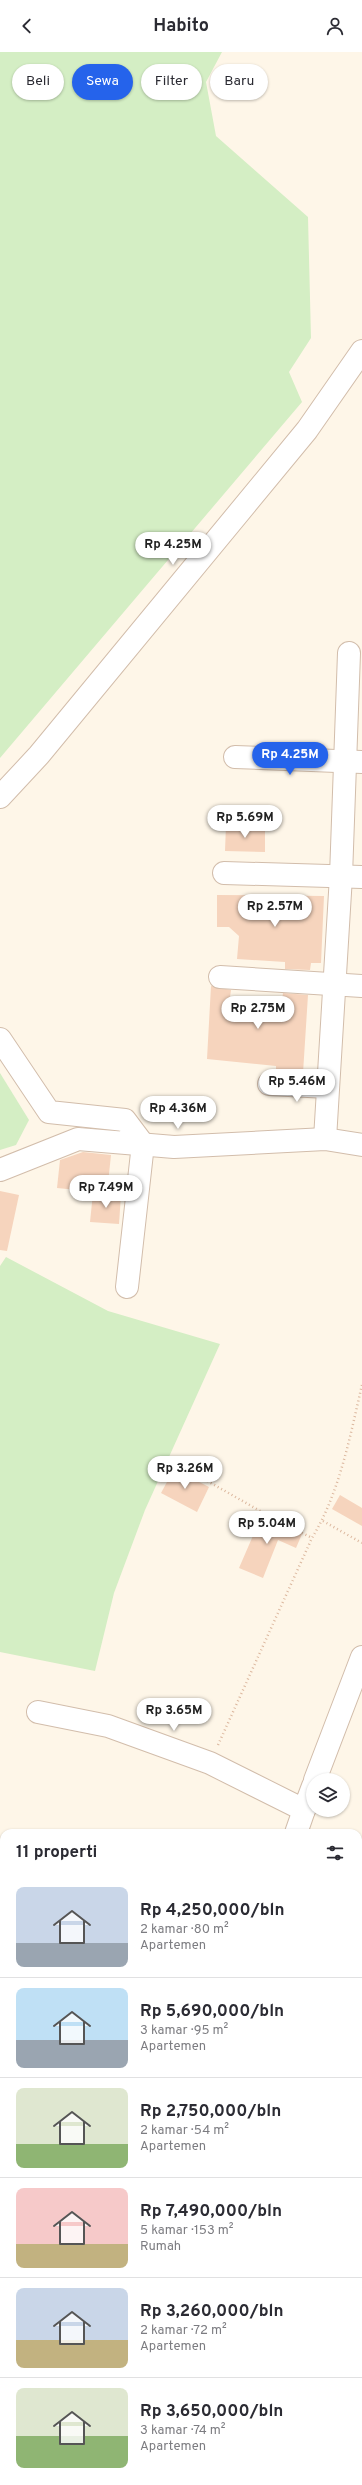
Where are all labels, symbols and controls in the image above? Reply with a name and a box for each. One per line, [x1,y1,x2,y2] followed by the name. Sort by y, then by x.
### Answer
[16,15,38,37] icon: back
[153,15,209,38] text: Habito
[324,15,346,37] icon: person
[12,64,64,100] chip: Beli
[72,64,133,100] chip: Sewa
[141,64,202,100] chip: Filter
[210,64,268,100] chip: Baru
[132,532,214,566] pin: Rp 4.25M
[144,537,202,553] text: Rp 4.25M
[249,742,331,776] pin: Rp 4.25M
[261,747,319,763] text: Rp 4.25M
[204,805,286,839] pin: Rp 5.69M
[216,810,274,826] text: Rp 5.69M
[234,894,316,928] pin: Rp 2.57M
[247,899,303,915] text: Rp 2.57M
[217,996,299,1030] pin: Rp 2.75M
[230,1001,286,1017] text: Rp 2.75M
[256,1069,338,1103] pin: Rp 5.46M
[268,1074,326,1090] text: Rp 5.46M
[137,1096,219,1130] pin: Rp 4.36M
[149,1101,207,1117] text: Rp 4.36M
[65,1175,147,1209] pin: Rp 7.49M
[78,1180,134,1196] text: Rp 7.49M
[144,1456,226,1490] pin: Rp 3.26M
[157,1461,213,1477] text: Rp 3.26M
[226,1511,308,1545] pin: Rp 5.04M
[238,1516,296,1532] text: Rp 5.04M
[133,1698,215,1732] pin: Rp 3.65M
[146,1703,202,1719] text: Rp 3.65M
[306,1773,350,1817] map controls
[306,1773,350,1817] button: layers
[16,1842,97,1864] text: 11 properti
[324,1842,346,1864] icon: filters
[140,1900,284,1922] text: Rp 4,250,000/bln
[48,1903,96,1951] icon: home
[140,1922,229,1938] text: 2 kamar · 80 m²
[140,1938,206,1954] text: Apartemen
[140,2001,284,2023] text: Rp 5,690,000/bln
[48,2004,96,2052] icon: home
[140,2023,228,2039] text: 3 kamar · 95 m²
[140,2039,206,2055] text: Apartemen
[140,2101,281,2123] text: Rp 2,750,000/bln
[48,2104,96,2152] icon: home
[140,2123,229,2139] text: 2 kamar · 54 m²
[140,2139,206,2155] text: Apartemen
[140,2201,282,2223] text: Rp 7,490,000/bln
[48,2204,96,2252] icon: home
[140,2223,233,2239] text: 5 kamar · 153 m²
[140,2239,181,2255] text: Rumah
[140,2301,283,2323] text: Rp 3,260,000/bln
[48,2304,96,2352] icon: home
[140,2323,227,2339] text: 2 kamar · 72 m²
[140,2339,206,2355] text: Apartemen
[140,2401,283,2423] text: Rp 3,650,000/bln
[48,2404,96,2452] icon: home
[140,2423,226,2439] text: 3 kamar · 74 m²
[140,2439,206,2455] text: Apartemen

